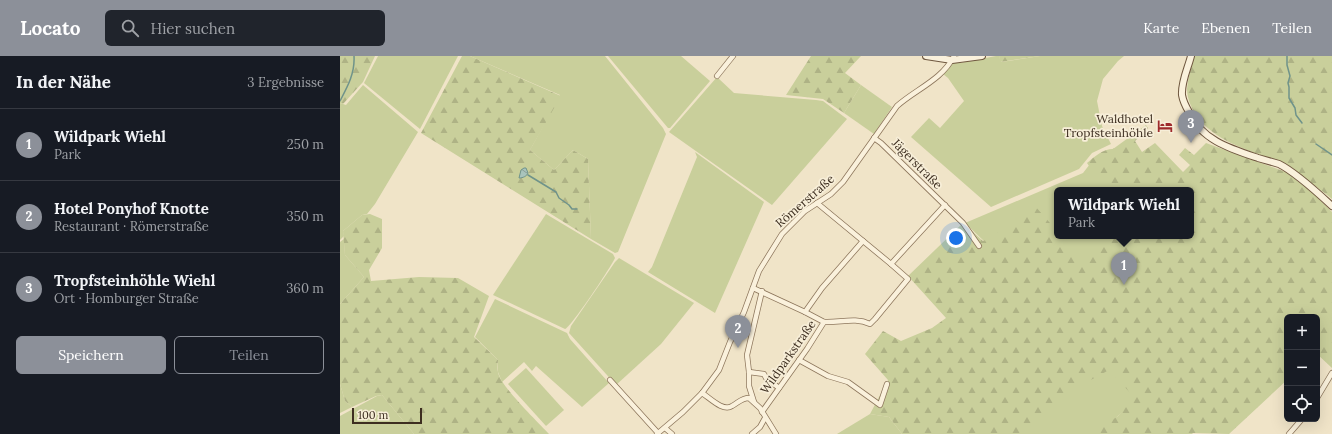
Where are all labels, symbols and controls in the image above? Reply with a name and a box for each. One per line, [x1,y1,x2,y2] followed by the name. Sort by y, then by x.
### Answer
[105,10,385,46] search box
[20,16,81,40] text: Locato
[119,17,141,39] icon: search
[151,19,235,38] text: Hier suchen
[1143,19,1179,37] text: Karte
[1201,19,1250,37] text: Ebenen
[1272,19,1312,37] text: Teilen
[16,71,111,93] text: In der Nähe
[247,74,324,91] text: 3 Ergebnisse
[1178,110,1204,143] pin: 3
[1064,111,1153,140] place label: Waldhotel Tropfsteinhöhle
[1156,117,1174,135] hotel icon: Waldhotel Tropfsteinhöhle
[54,127,166,146] text: Wildpark Wiehl
[888,135,946,192] street label: Jägerstraße
[26,136,32,153] text: 1
[287,136,324,153] text: 250 m
[54,146,81,163] text: Park
[772,171,838,230] street label: Römerstraße
[1054,187,1194,239] popup
[1068,195,1180,214] text: Wildpark Wiehl
[54,199,209,218] text: Hotel Ponyhof Knotte
[26,208,32,225] text: 2
[287,208,324,225] text: 350 m
[1068,214,1095,231] text: Park
[54,218,209,235] text: Restaurant · Römerstraße
[946,228,966,248] your location
[1111,252,1137,285] pin: 1
[54,271,215,290] text: Tropfsteinhöhle Wiehl
[25,280,33,297] text: 3
[286,280,324,297] text: 360 m
[54,290,199,307] text: Ort · Homburger Straße
[1284,314,1320,422] map controls
[1284,314,1320,350] button: +
[725,315,751,348] pin: 2
[757,317,819,397] street label: Wildparkstraße
[16,336,166,374] button: Speichern
[174,336,324,374] button: Teilen
[1284,350,1320,386] button: −
[1284,386,1320,422] button: locate
[352,406,422,425] scale bar
[358,408,388,422] text: 100 m

